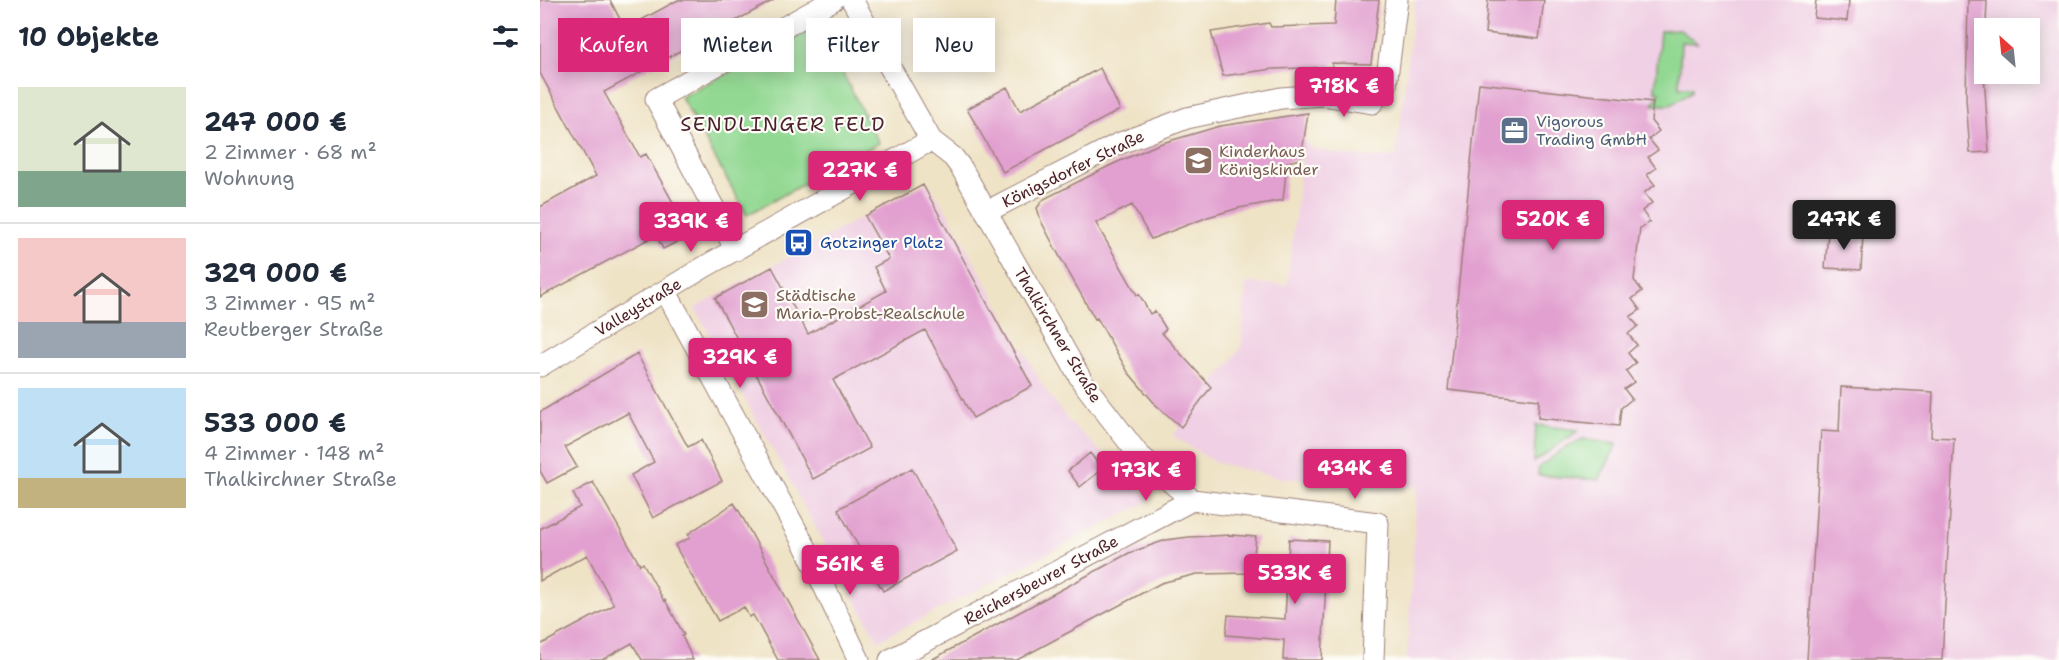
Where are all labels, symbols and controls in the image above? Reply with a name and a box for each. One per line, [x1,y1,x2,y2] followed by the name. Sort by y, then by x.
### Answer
[558,18,669,72] chip: Kaufen
[681,18,794,72] chip: Mieten
[806,18,901,72] chip: Filter
[913,18,995,72] chip: Neu
[1974,18,2040,84] north arrow
[1974,18,2040,84] map controls
[18,19,159,54] text: 10 Objekte
[489,20,522,53] icon: filters
[1295,67,1393,118] pin: 718K €
[1309,73,1379,99] text: 718K €
[204,104,347,139] text: 247 000 €
[66,111,138,183] icon: home
[680,111,886,137] district label: SENDLINGER FELD
[1536,111,1647,150] place label: Vigorous Trading GmbH
[1499,114,1531,146] office icon: Vigorous Trading GmbH
[998,125,1148,213] street label: Königsdorfer Straße
[204,139,377,165] text: 2 Zimmer · 68 m²
[1219,141,1319,180] place label: Kinderhaus Königskinder
[1182,144,1214,176] school or university icon: Kinderhaus Königskinder
[811,151,909,202] pin: 227K €
[822,157,898,183] text: 227K €
[204,165,295,191] text: Wohnung
[1504,200,1602,251] pin: 520K €
[1795,200,1893,251] pin: 247K €
[642,202,740,253] pin: 339K €
[1516,206,1590,232] text: 520K €
[1807,206,1881,232] text: 247K €
[653,208,729,234] text: 339K €
[783,226,815,258] bus stop icon: Gotzinger Platz
[820,232,944,253] place label: Gotzinger Platz
[204,255,347,290] text: 329 000 €
[66,262,138,334] icon: home
[1009,264,1107,406] street label: Thalkirchner Straße
[591,273,685,341] street label: Valleystraße
[776,285,965,324] place label: Städtische Maria-Probst-Realschule
[739,288,771,320] school or university icon: Städtische Maria-Probst-Realschule
[204,290,375,316] text: 3 Zimmer · 95 m²
[204,316,384,342] text: Reutberger Straße
[691,338,789,389] pin: 329K €
[703,344,777,370] text: 329K €
[204,405,346,440] text: 533 000 €
[66,412,138,484] icon: home
[204,440,384,466] text: 4 Zimmer · 148 m²
[1306,449,1404,500] pin: 434K €
[1097,451,1195,502] pin: 173K €
[1317,455,1393,481] text: 434K €
[1111,457,1181,483] text: 173K €
[204,466,397,492] text: Thalkirchner Straße
[960,530,1122,630] street label: Reichersbeurer Straße
[801,545,899,596] pin: 561K €
[816,551,884,577] text: 561K €
[1246,554,1344,605] pin: 533K €
[1258,560,1332,586] text: 533K €

